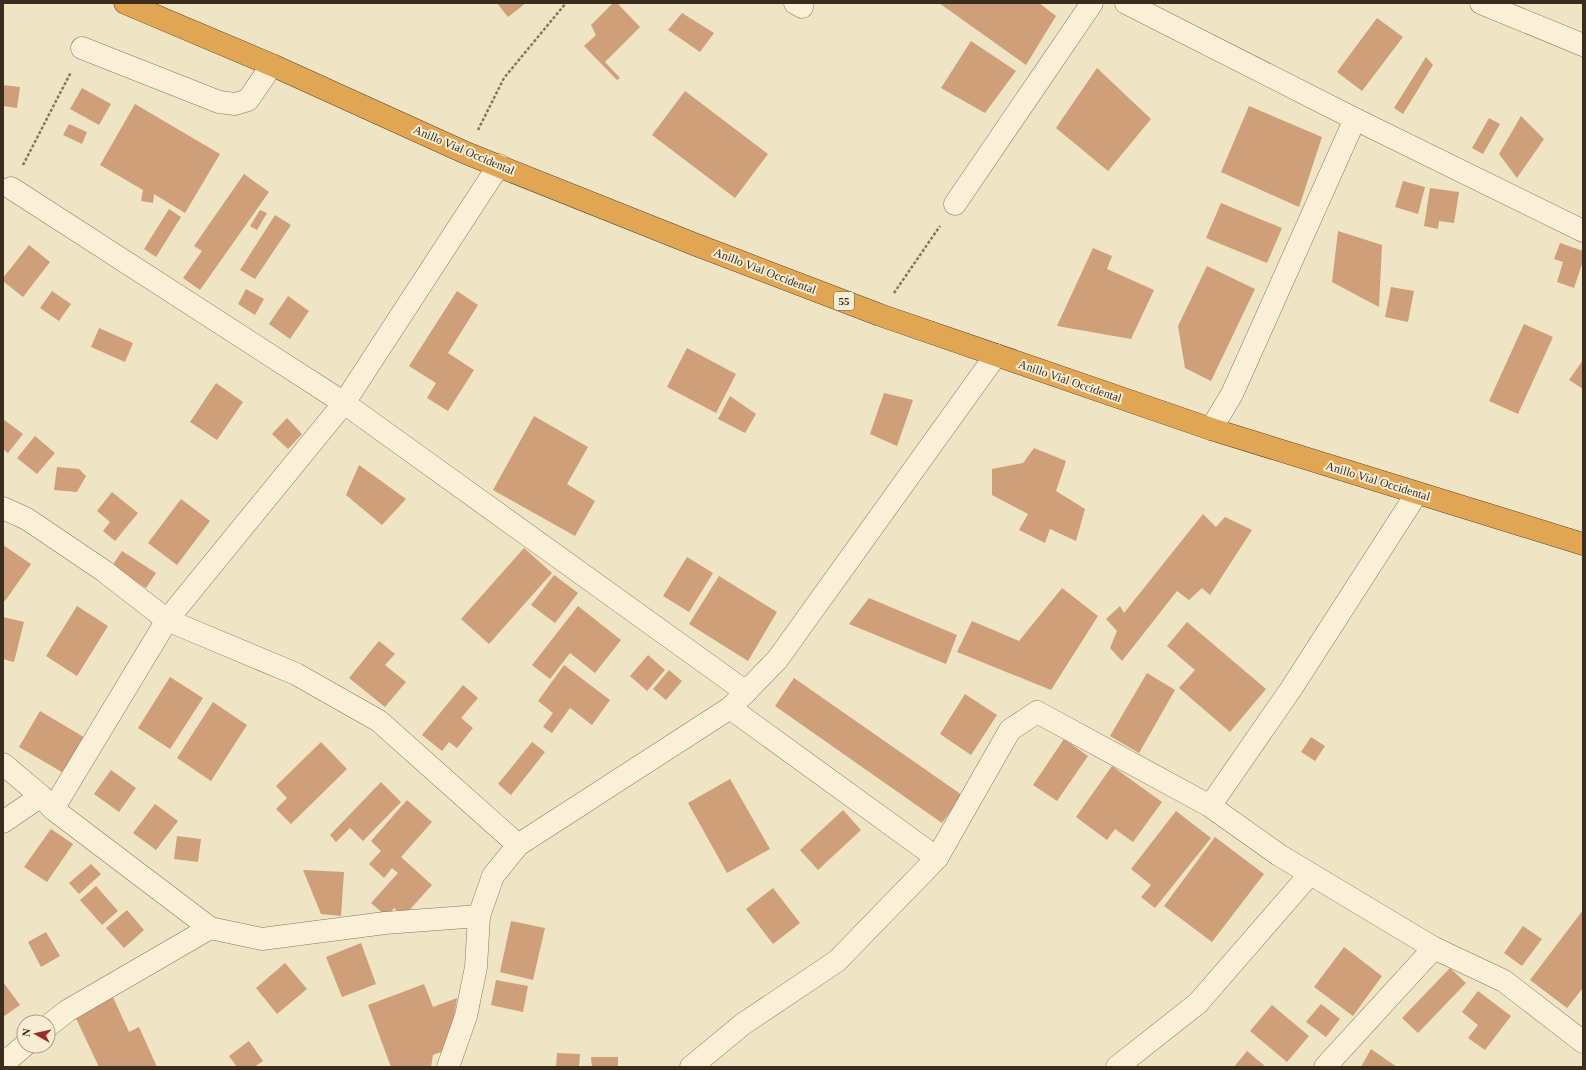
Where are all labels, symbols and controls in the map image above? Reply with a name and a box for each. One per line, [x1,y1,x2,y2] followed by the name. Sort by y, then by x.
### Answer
[411,122,517,178] street label: Anillo Vial Occidental
[712,245,819,297] street label: Anillo Vial Occidental
[834,292,854,310] road number: 55
[1016,357,1124,405] street label: Anillo Vial Occidental
[1324,458,1432,504] street label: Anillo Vial Occidental
[16,1014,56,1054] north arrow
[20,1028,33,1037] text: N

